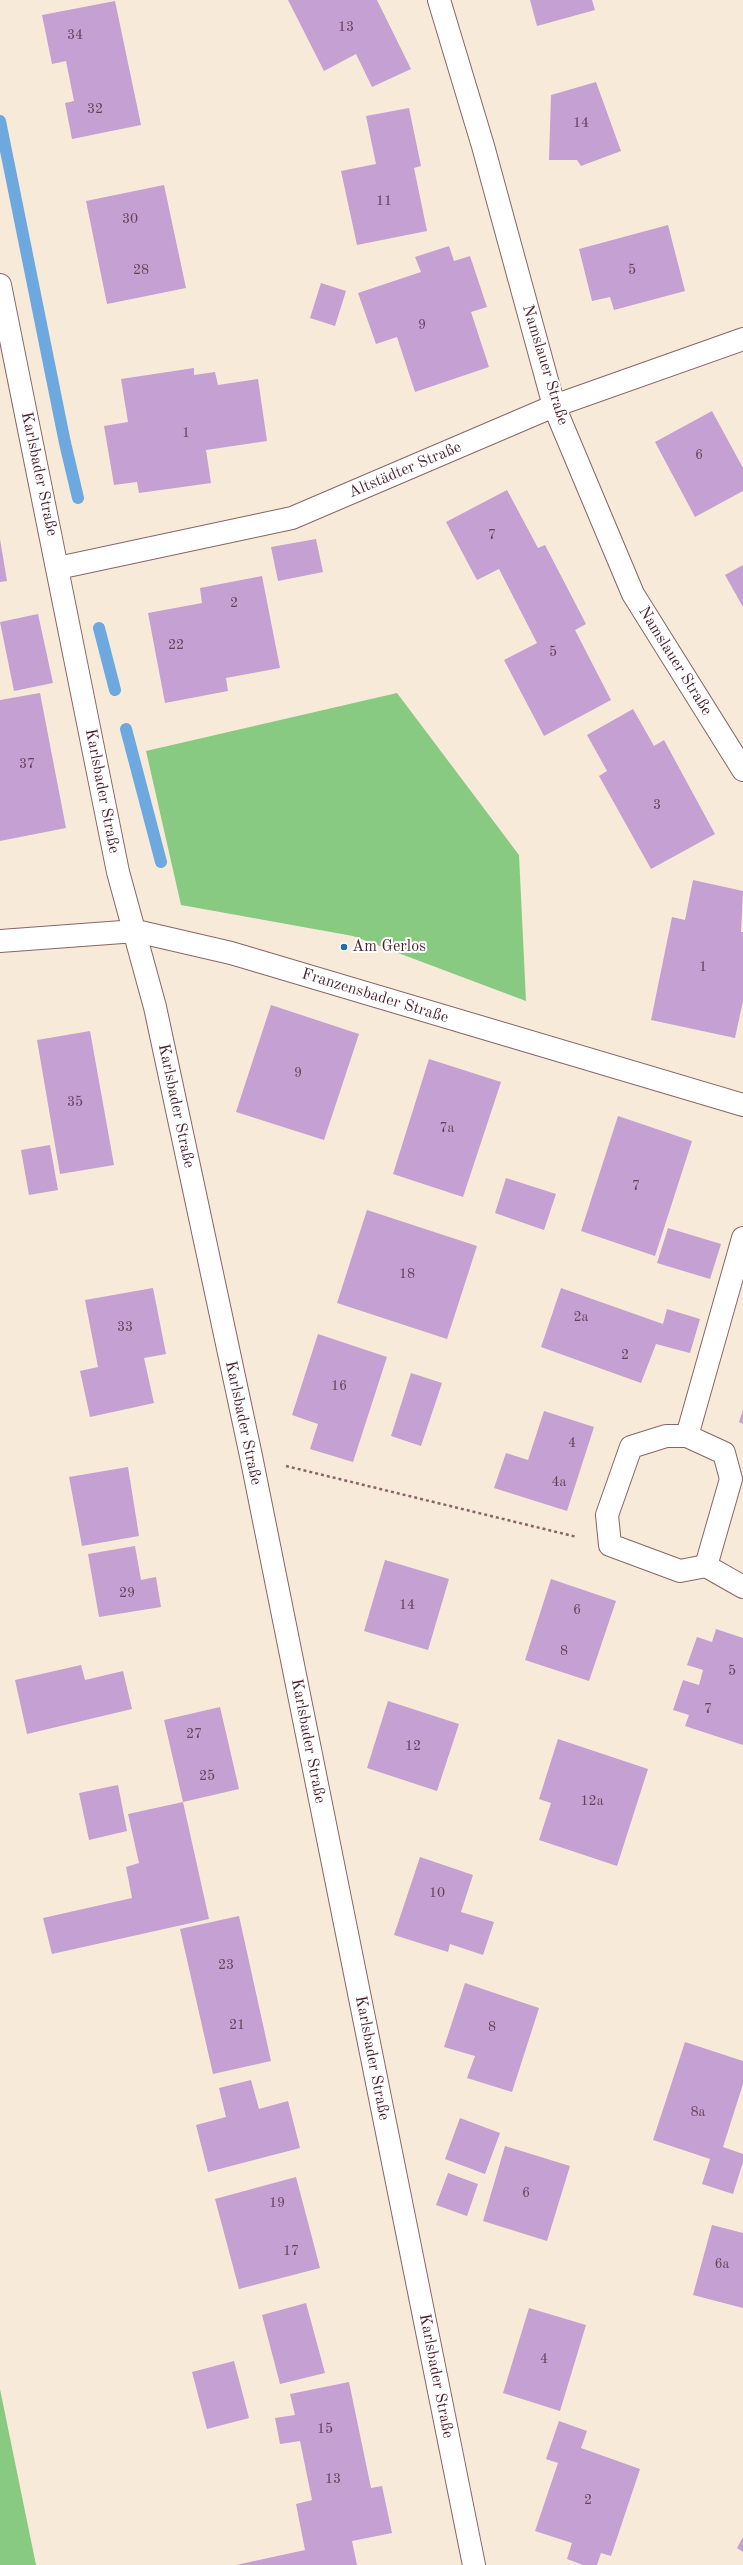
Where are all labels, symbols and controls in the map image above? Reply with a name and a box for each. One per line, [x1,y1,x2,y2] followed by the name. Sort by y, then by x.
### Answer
[338,19,354,35] house number: 13
[67,27,83,43] house number: 34
[87,101,103,117] house number: 32
[573,115,589,131] house number: 14
[376,193,392,209] house number: 11
[122,211,138,227] house number: 30
[133,262,149,278] house number: 28
[628,262,636,278] house number: 5
[518,303,572,427] street label: Namslauer Straße
[418,317,426,333] house number: 9
[16,410,62,538] street label: Karlsbader Straße
[182,425,190,441] house number: 1
[346,438,464,502] street label: Altstädter Straße
[695,447,703,463] house number: 6
[488,527,496,543] house number: 7
[230,595,238,611] house number: 2
[634,603,716,719] street label: Namslauer Straße
[168,637,184,653] house number: 22
[549,644,557,660] house number: 5
[81,727,123,855] street label: Karlsbader Straße
[19,756,35,772] house number: 37
[653,797,661,813] house number: 3
[352,937,426,957] place label: Am Gerlos
[339,942,349,952] marker: Am Gerlos
[699,959,707,975] house number: 1
[299,965,451,1027] street label: Franzensbader Straße
[153,1042,199,1170] street label: Karlsbader Straße
[294,1065,302,1081] house number: 9
[67,1094,83,1110] house number: 35
[439,1120,455,1136] house number: 7a
[632,1178,640,1194] house number: 7
[399,1266,415,1282] house number: 18
[573,1309,589,1325] house number: 2a
[117,1319,133,1335] house number: 33
[621,1347,629,1363] house number: 2
[220,1359,266,1487] street label: Karlsbader Straße
[331,1378,347,1394] house number: 16
[568,1435,576,1451] house number: 4
[551,1474,567,1490] house number: 4a
[119,1585,135,1601] house number: 29
[399,1597,415,1613] house number: 14
[573,1602,581,1618] house number: 6
[560,1643,568,1659] house number: 8
[728,1663,736,1679] house number: 5
[287,1677,329,1805] street label: Karlsbader Straße
[704,1701,712,1717] house number: 7
[186,1726,202,1742] house number: 27
[405,1738,421,1754] house number: 12
[199,1768,215,1784] house number: 25
[580,1793,604,1809] house number: 12a
[429,1885,445,1901] house number: 10
[218,1957,234,1973] house number: 23
[351,1994,393,2122] street label: Karlsbader Straße
[229,2017,245,2033] house number: 21
[488,2019,496,2035] house number: 8
[690,2104,706,2120] house number: 8a
[522,2185,530,2201] house number: 6
[269,2195,285,2211] house number: 19
[283,2243,299,2259] house number: 17
[714,2256,730,2272] house number: 6a
[415,2312,457,2440] street label: Karlsbader Straße
[540,2351,548,2367] house number: 4
[317,2421,333,2437] house number: 15
[325,2471,341,2487] house number: 13
[584,2492,592,2508] house number: 2

